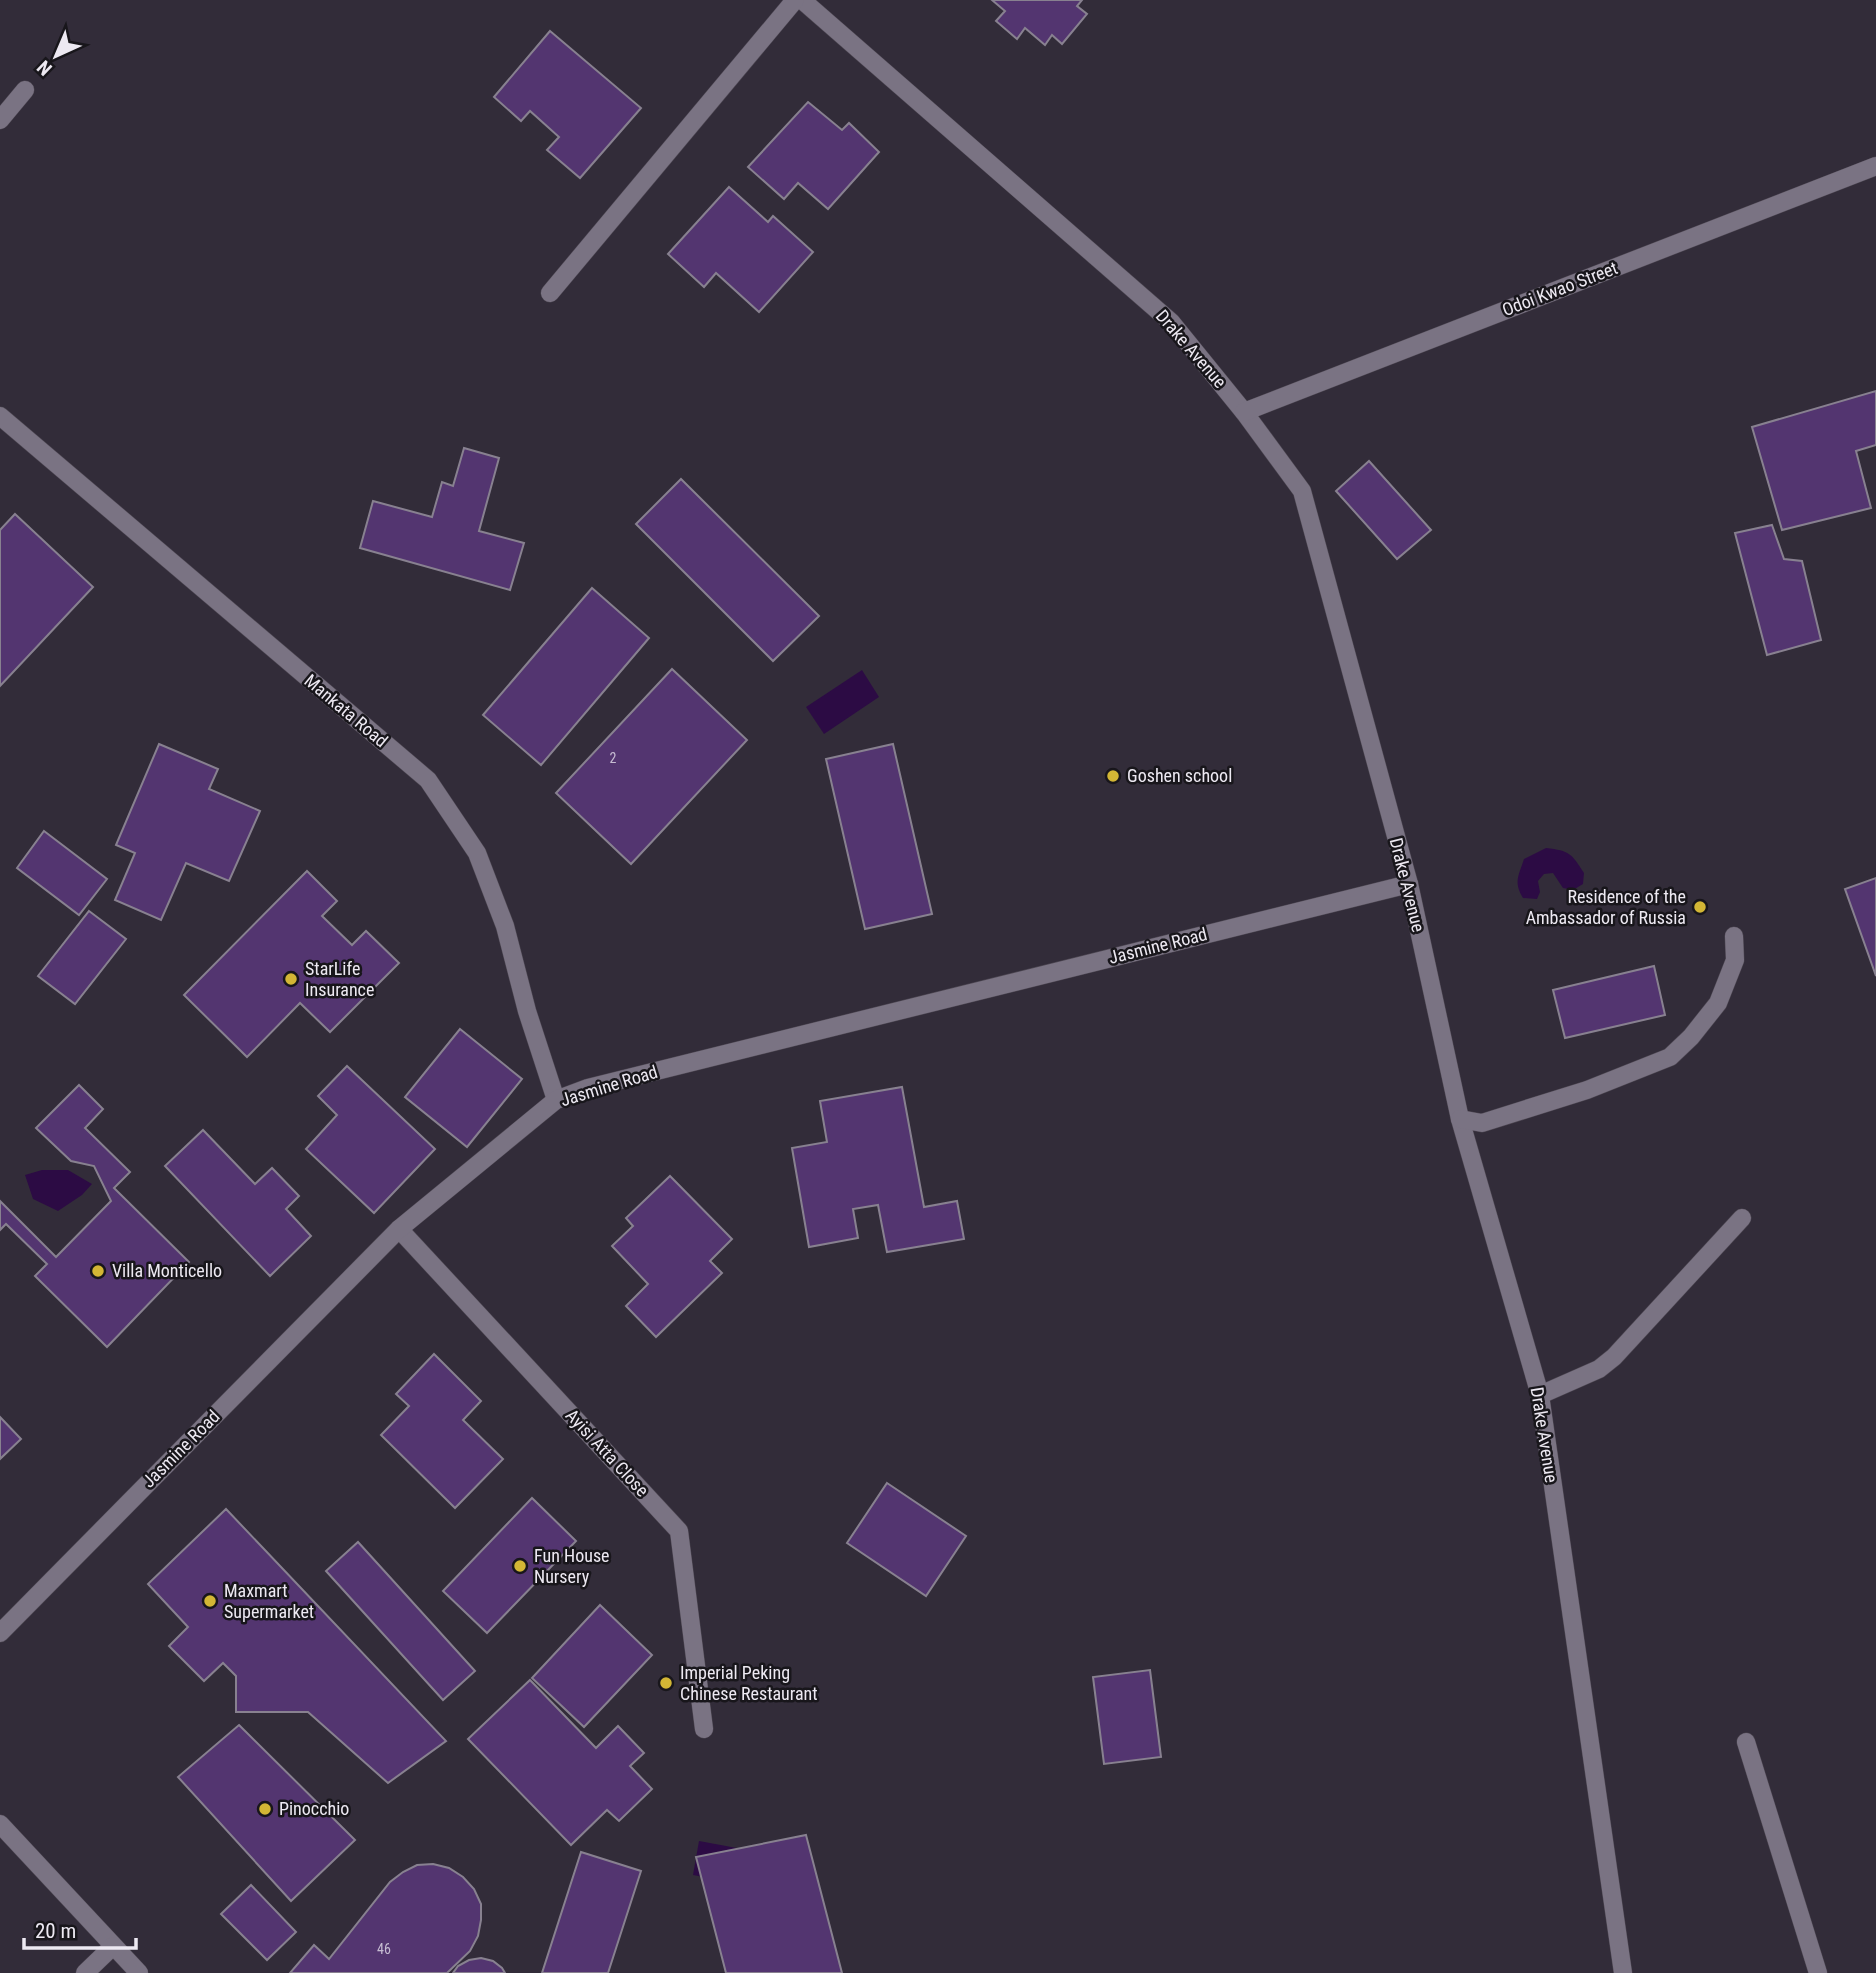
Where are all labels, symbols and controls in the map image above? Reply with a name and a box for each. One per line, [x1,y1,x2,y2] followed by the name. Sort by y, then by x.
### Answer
[21,21,91,91] north arrow
[32,56,57,80] text: N
[1499,257,1621,320] street label: Odoi Kwao Street
[1152,305,1231,392] street label: Drake Avenue
[301,670,392,751] street label: Mankata Road
[610,750,617,766] house number: 2
[1127,765,1232,786] place label: Goshen school
[1105,768,1121,784] marker: Goshen school
[1386,836,1429,934] street label: Drake Avenue
[1526,886,1686,928] place label: Residence of the Ambassador of Russia
[1692,899,1708,915] marker: Residence of the Ambassador of Russia
[1107,923,1209,968] street label: Jasmine Road
[305,958,374,1000] place label: StarLife Insurance
[283,971,299,987] marker: StarLife Insurance
[558,1061,660,1110] street label: Jasmine Road
[112,1260,222,1281] place label: Villa Monticello
[90,1263,106,1279] marker: Villa Monticello
[1527,1386,1562,1484] street label: Drake Avenue
[562,1405,653,1501] street label: Ayisi Atta Close
[138,1406,224,1492] street label: Jasmine Road
[534,1545,610,1587] place label: Fun House Nursery
[512,1558,528,1574] marker: Fun House Nursery
[224,1580,314,1622] place label: Maxmart Supermarket
[202,1593,218,1609] marker: Maxmart Supermarket
[680,1662,818,1704] place label: Imperial Peking Chinese Restaurant
[658,1675,674,1691] marker: Imperial Peking Chinese Restaurant
[279,1798,349,1819] place label: Pinocchio
[257,1801,273,1817] marker: Pinocchio
[24,1906,136,1950] scale bar
[35,1919,76,1943] text: 20 m
[377,1941,391,1957] house number: 46

